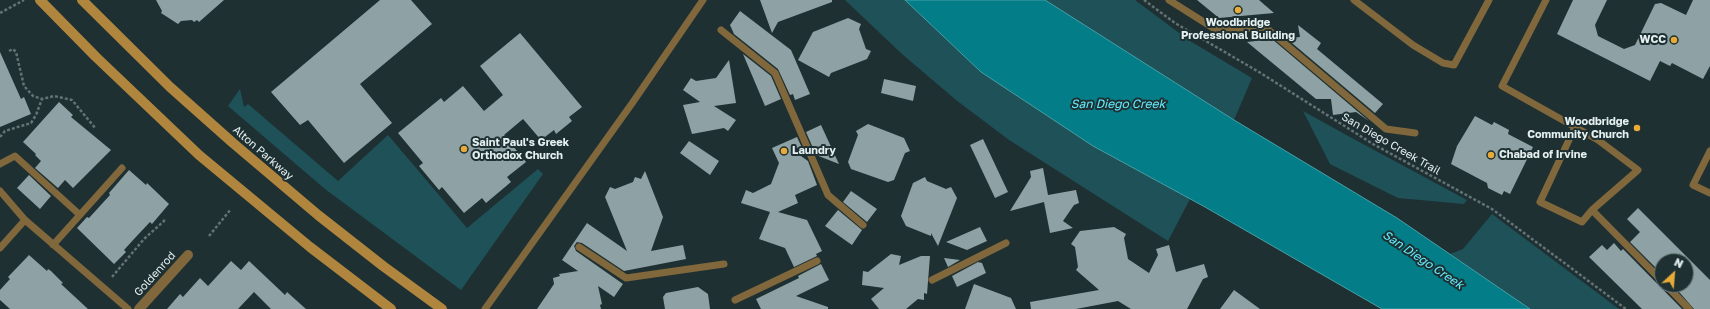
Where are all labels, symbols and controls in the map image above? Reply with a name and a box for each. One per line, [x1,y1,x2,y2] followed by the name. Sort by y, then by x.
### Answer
[1233,5,1243,15] marker: Woodbridge Professional Building
[1181,16,1295,42] place label: Woodbridge Professional Building
[1639,33,1666,47] place label: WCC
[1669,35,1679,45] marker: WCC
[1071,97,1165,111] water label: San Diego Creek
[1339,110,1443,178] street label: San Diego Creek Trail
[1527,115,1629,141] place label: Woodbridge Community Church
[230,123,296,183] street label: Alton Parkway
[1632,123,1642,133] marker: Woodbridge Community Church
[472,136,569,162] place label: Saint Paul's Greek Orthodox Church
[459,144,469,154] marker: Saint Paul's Greek Orthodox Church
[792,144,836,158] place label: Laundry
[779,146,789,156] marker: Laundry
[1499,148,1587,162] place label: Chabad of Irvine
[1486,150,1496,160] marker: Chabad of Irvine
[1380,228,1466,292] water label: San Diego Creek
[132,249,178,299] street label: Goldenrod
[1654,253,1694,293] north arrow
[1672,255,1686,270] text: N

